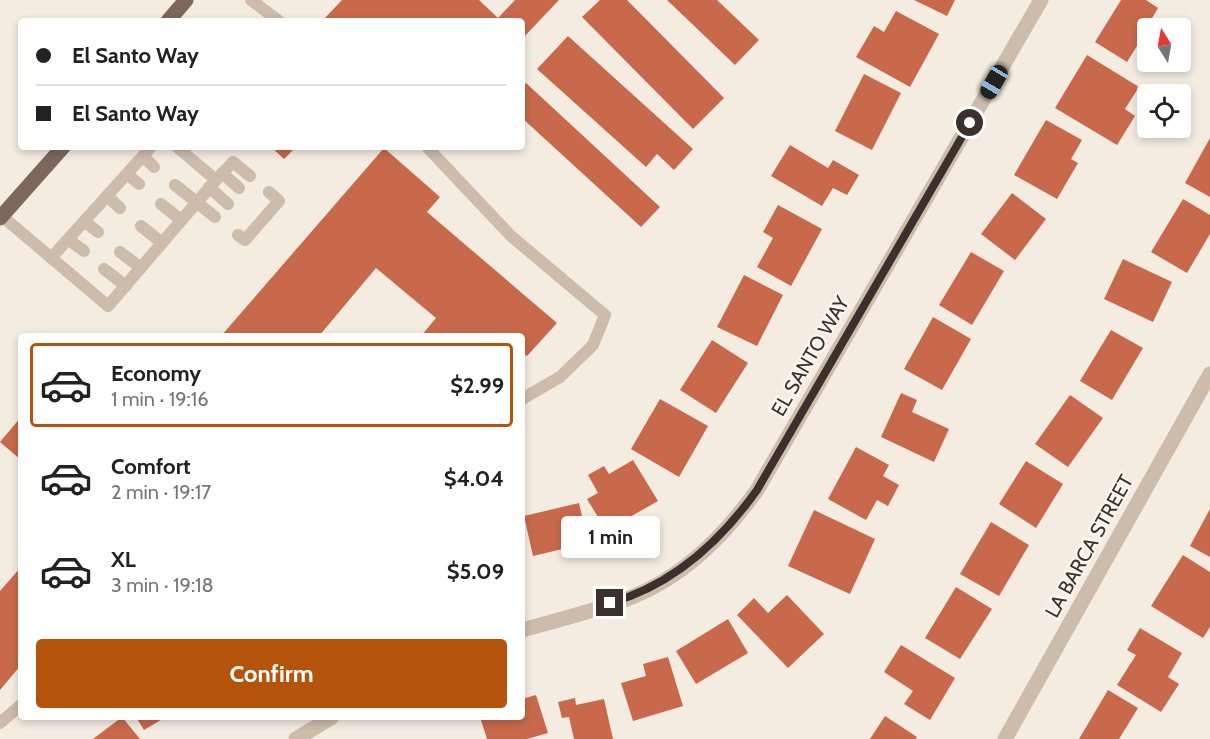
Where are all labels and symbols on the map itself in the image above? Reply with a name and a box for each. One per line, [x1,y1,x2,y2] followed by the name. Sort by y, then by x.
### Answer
[1137,18,1191,72] north arrow
[977,62,1011,102] car
[956,109,983,136] route start
[766,291,854,420] street label: EL SANTO WAY
[1040,470,1138,622] street label: LA BARCA STREET
[560,516,660,558] callout: 1 min
[596,589,623,616] route end

